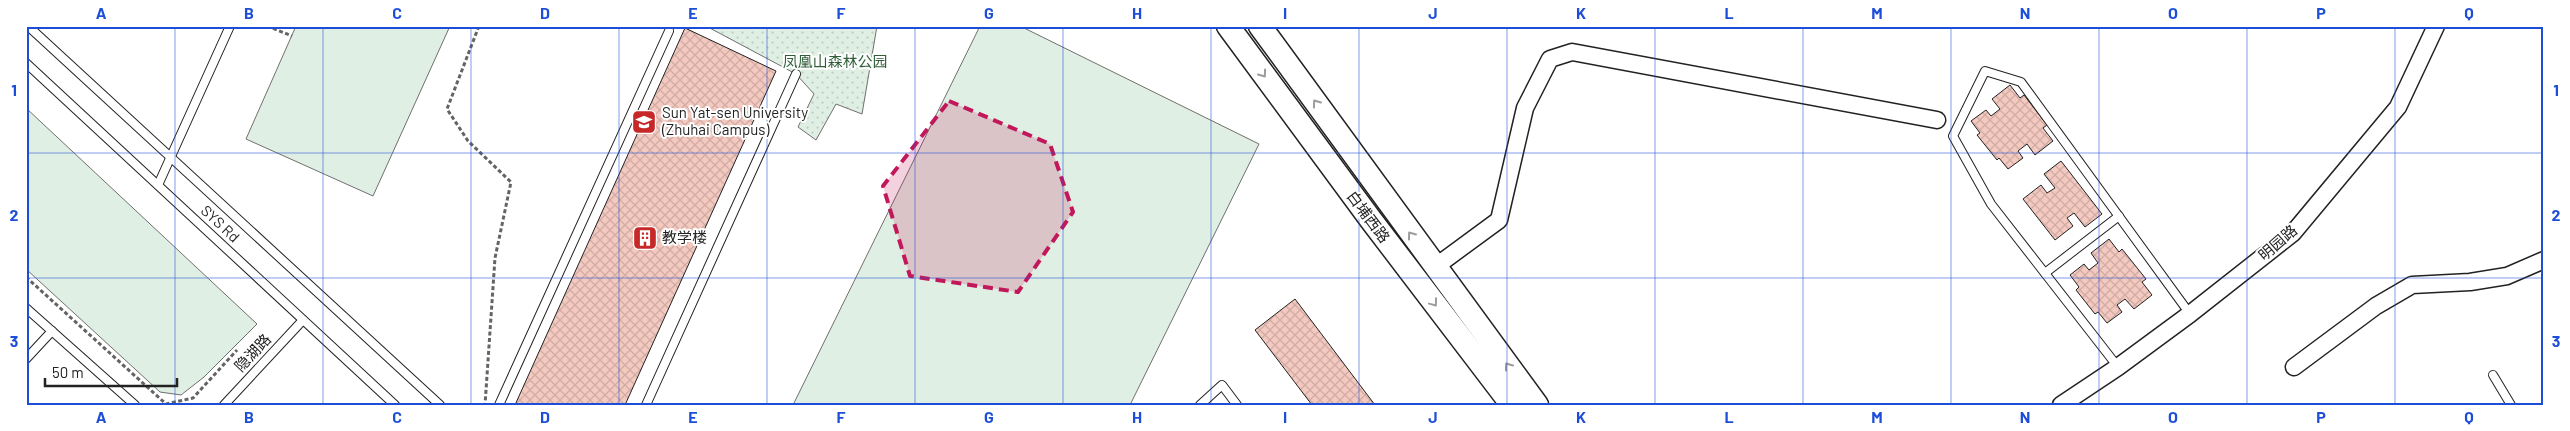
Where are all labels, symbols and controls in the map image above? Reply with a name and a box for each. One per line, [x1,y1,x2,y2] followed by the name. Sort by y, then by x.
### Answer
[96,3,107,22] text: A
[244,3,254,22] text: B
[392,3,402,22] text: C
[540,3,550,22] text: D
[688,3,698,22] text: E
[837,3,846,22] text: F
[984,3,994,22] text: G
[1132,3,1142,22] text: H
[1283,3,1287,22] text: I
[1428,3,1438,22] text: J
[1576,3,1586,22] text: K
[1724,3,1734,22] text: L
[1871,3,1883,22] text: M
[2020,3,2030,22] text: N
[2168,3,2178,22] text: O
[2316,3,2326,22] text: P
[2464,3,2474,22] text: Q
[782,52,888,70] park label: 凤凰山森林公园
[1258,68,1266,77] one-way arrow
[11,80,17,99] text: 1
[2553,80,2559,99] text: 1
[1313,99,1322,109] one-way arrow
[661,103,808,138] place label: Sun Yat-sen University (Zhuhai Campus)
[631,109,657,135] school or university icon: Sun Yat-sen University (Zhuhai Campus)
[1344,187,1394,246] street label: 白埔西路
[198,201,244,246] street label: SYS Rd
[10,205,19,224] text: 2
[2552,205,2561,224] text: 2
[2254,221,2300,264] street label: 明园路
[632,225,658,251] building icon: 教学楼
[662,228,707,246] place label: 教学楼
[1408,231,1417,241] one-way arrow
[1428,297,1436,306] one-way arrow
[230,330,274,375] street label: 隐湖路
[10,331,18,350] text: 3
[2552,331,2560,350] text: 3
[45,356,178,388] scale bar
[52,363,84,381] text: 50 m
[1505,363,1513,372] one-way arrow
[96,407,107,426] text: A
[244,407,254,426] text: B
[392,407,402,426] text: C
[540,407,550,426] text: D
[688,407,698,426] text: E
[837,407,846,426] text: F
[984,407,994,426] text: G
[1132,407,1142,426] text: H
[1283,407,1287,426] text: I
[1428,407,1438,426] text: J
[1576,407,1586,426] text: K
[1724,407,1734,426] text: L
[1871,407,1883,426] text: M
[2020,407,2030,426] text: N
[2168,407,2178,426] text: O
[2316,407,2326,426] text: P
[2464,407,2474,426] text: Q

